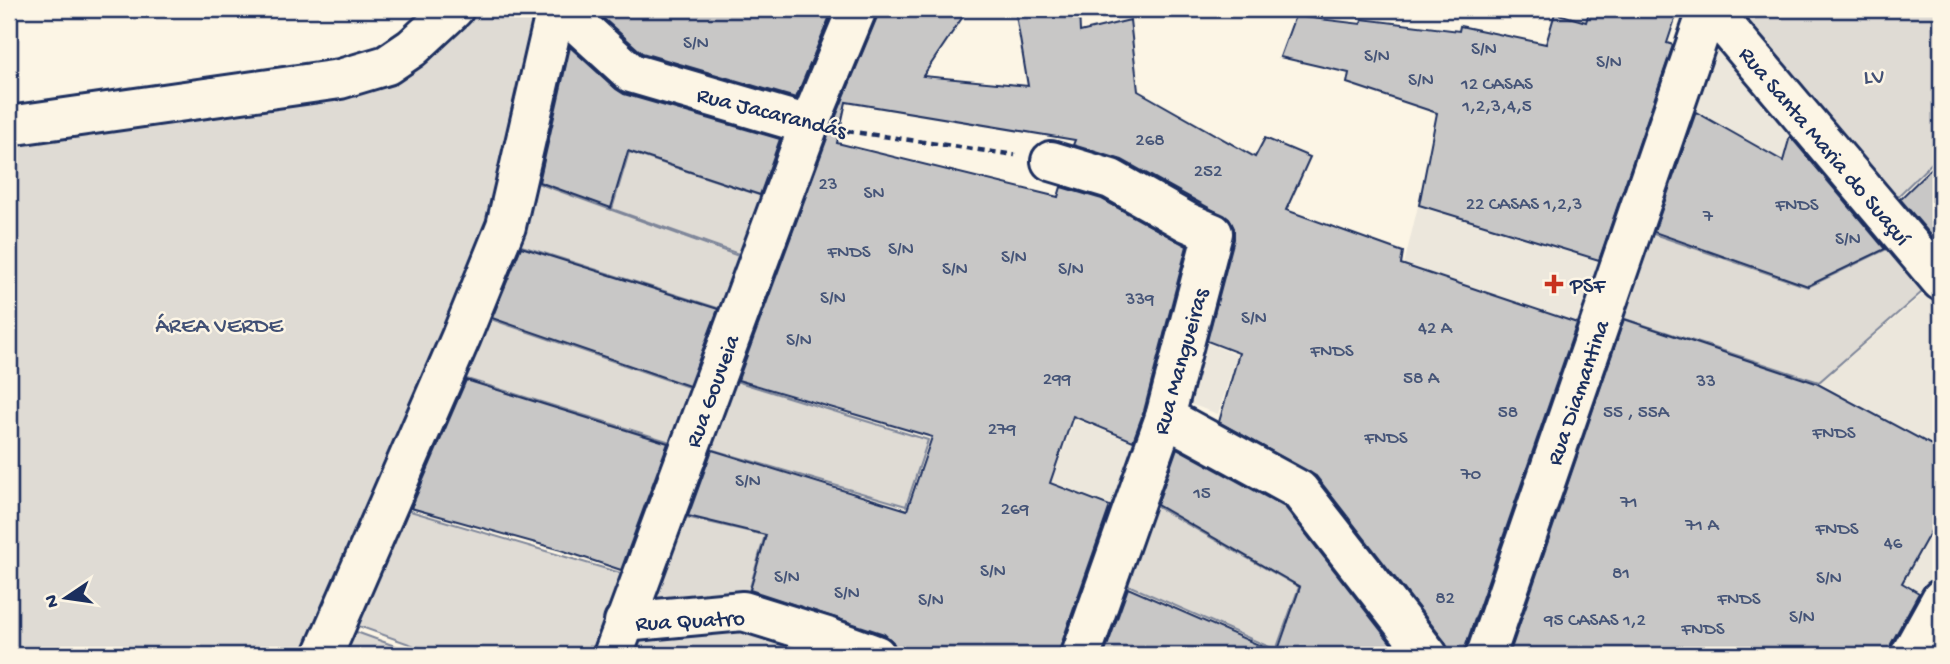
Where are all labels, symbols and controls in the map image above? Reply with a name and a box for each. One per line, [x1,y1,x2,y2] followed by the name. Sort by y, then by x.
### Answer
[683,33,709,56] house number: S/N
[1471,39,1497,62] house number: S/N
[1732,42,1916,253] street label: Rua Santa Maria do Suaçuí
[1364,46,1390,69] house number: S/N
[1596,52,1622,75] house number: S/N
[1863,65,1885,92] park label: LV
[1408,70,1434,93] house number: S/N
[1460,74,1533,119] house number: 12 CASAS 1,2,3,4,5
[694,83,849,146] street label: Rua Jacarandás
[1135,130,1165,153] house number: 268
[1194,161,1222,184] house number: 252
[818,174,838,197] house number: 23
[863,183,885,206] house number: SN
[1466,194,1583,217] house number: 22 CASAS 1,2,3
[1774,195,1819,218] house number: FNDS
[1702,206,1714,229] house number: 7
[1835,229,1861,252] house number: S/N
[888,239,914,262] house number: S/N
[826,242,871,265] house number: FNDS
[1001,247,1027,270] house number: S/N
[942,259,968,282] house number: S/N
[1058,259,1084,282] house number: S/N
[1544,274,1564,294] marker: PSF
[1569,274,1606,301] place label: PSF
[1149,285,1216,438] street label: Rua Mangueiras
[820,288,846,311] house number: S/N
[1124,289,1155,312] house number: 339
[1241,308,1267,331] house number: S/N
[155,313,284,341] park label: ÁREA VERDE
[1542,316,1618,470] street label: Rua Diamantina
[1418,318,1454,341] house number: 42 A
[681,330,748,452] street label: Rua Gouveia
[786,330,812,353] house number: S/N
[1309,341,1354,364] house number: FNDS
[1403,368,1441,391] house number: 58 A
[1043,369,1072,392] house number: 299
[1695,371,1716,394] house number: 33
[1498,402,1518,425] house number: 58
[1603,402,1671,425] house number: 55 , 55A
[988,419,1017,442] house number: 279
[1811,423,1856,446] house number: FNDS
[1363,428,1408,451] house number: FNDS
[1460,464,1482,487] house number: 70
[735,471,761,494] house number: S/N
[1192,483,1211,506] house number: 15
[1619,492,1638,515] house number: 71
[1001,499,1030,522] house number: 269
[1684,515,1720,538] house number: 71 A
[1814,519,1859,542] house number: FNDS
[1884,533,1903,556] house number: 46
[980,561,1006,584] house number: S/N
[32,562,102,632] north arrow
[1612,563,1630,586] house number: 81
[774,567,800,590] house number: S/N
[1816,568,1842,591] house number: S/N
[834,583,860,606] house number: S/N
[1435,588,1455,611] house number: 82
[1716,589,1761,612] house number: FNDS
[918,590,944,613] house number: S/N
[40,592,65,610] text: N
[635,606,746,639] street label: Rua Quatro
[1789,607,1815,630] house number: S/N
[1543,610,1646,633] house number: 95 CASAS 1,2
[1680,619,1725,642] house number: FNDS

